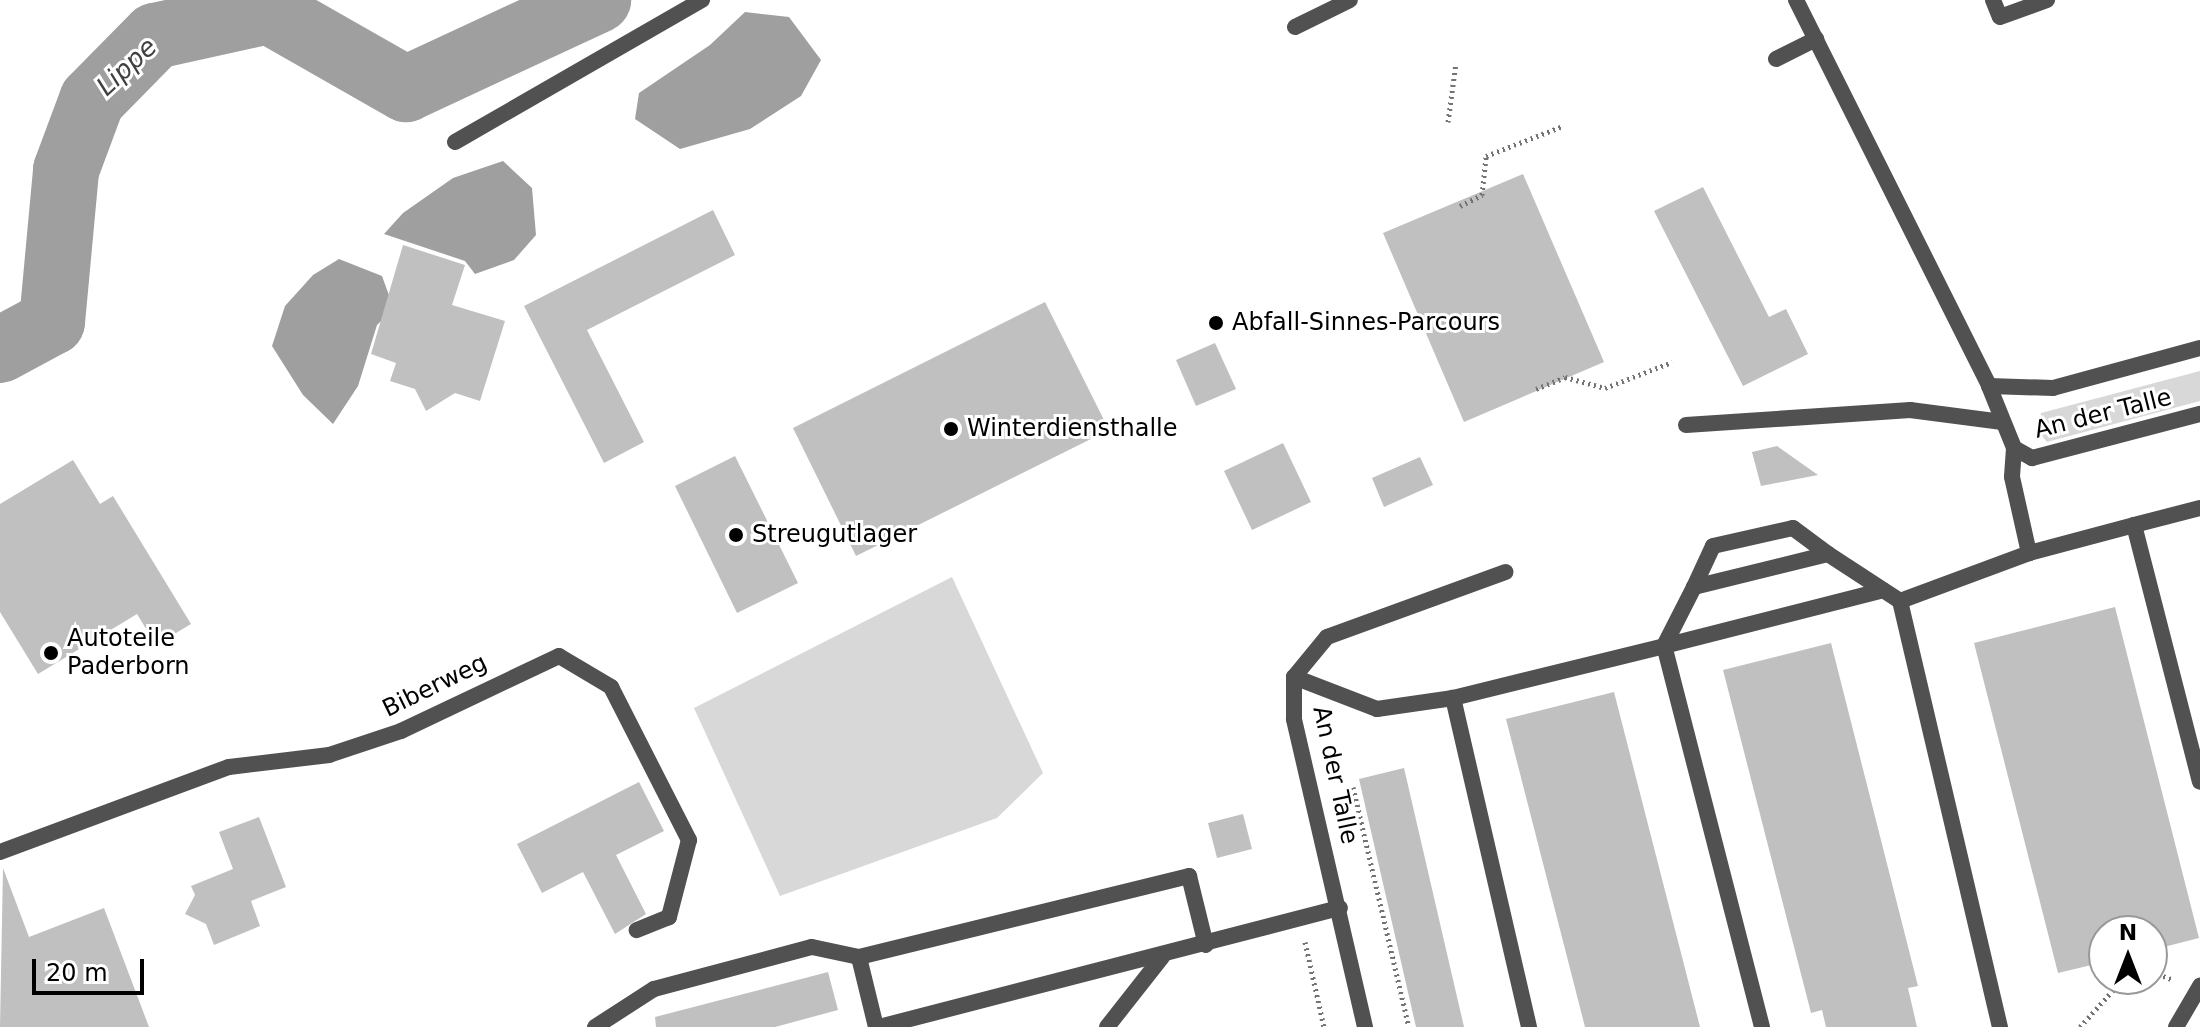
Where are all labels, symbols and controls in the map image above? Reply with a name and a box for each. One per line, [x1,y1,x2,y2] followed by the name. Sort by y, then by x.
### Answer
[91,31,163,103] water label: Lippe
[1232,309,1500,337] place label: Abfall-Sinnes-Parcours
[1207,314,1225,332] marker: Abfall-Sinnes-Parcours
[2031,383,2175,445] street label: An der Talle
[967,415,1178,443] place label: Winterdiensthalle
[942,420,960,438] marker: Winterdiensthalle
[752,521,917,549] place label: Streugutlager
[727,526,745,544] marker: Streugutlager
[67,625,190,681] place label: Autoteile Paderborn
[42,644,60,662] marker: Autoteile Paderborn
[378,648,492,724] street label: Biberweg
[1306,703,1364,847] street label: An der Talle
[2088,915,2168,995] north arrow
[2119,920,2137,945] text: N
[36,943,148,993] scale bar
[46,959,108,987] text: 20 m

